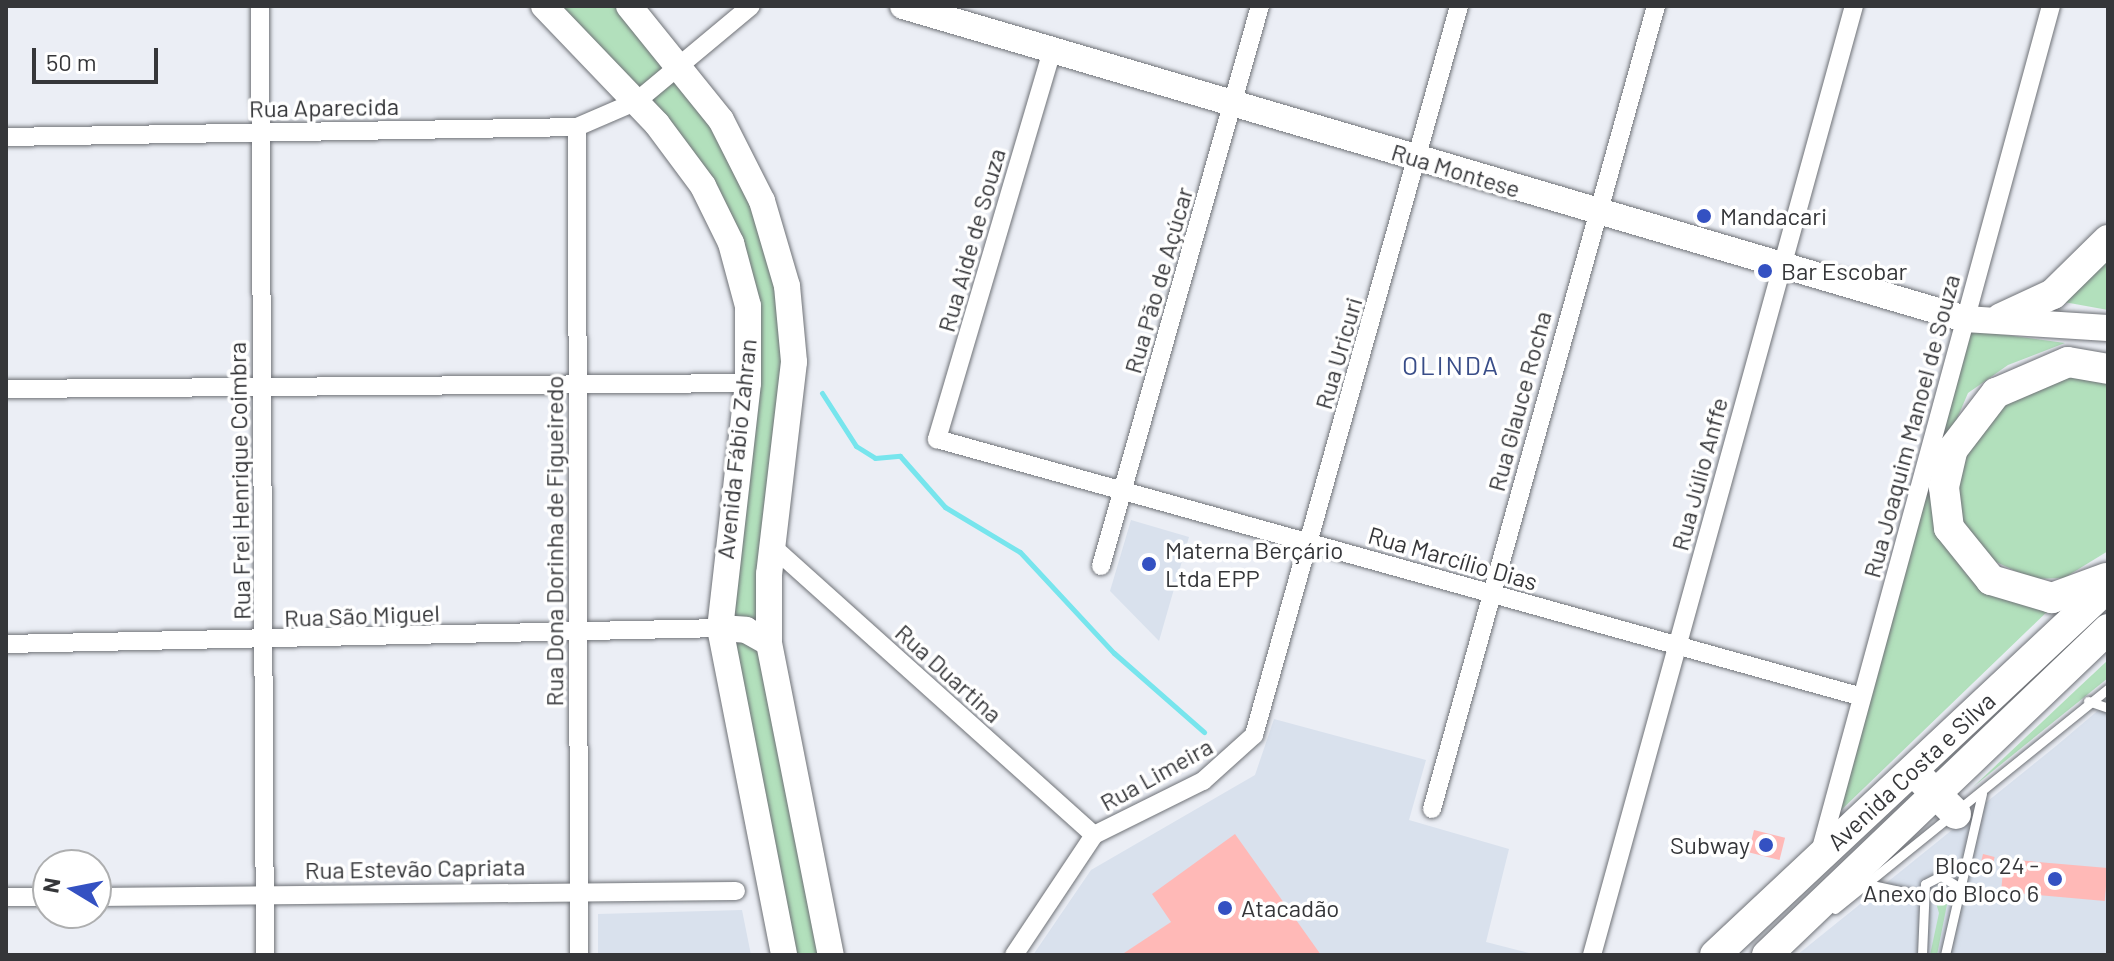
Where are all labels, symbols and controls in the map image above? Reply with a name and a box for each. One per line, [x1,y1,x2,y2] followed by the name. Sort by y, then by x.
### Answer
[36,32,162,82] scale bar
[46,47,97,76] text: 50 m
[249,91,399,123] street label: Rua Aparecida
[1388,137,1524,203] street label: Rua Montese
[931,145,1011,335] street label: Rua Aide de Souza
[1118,183,1198,377] street label: Rua Pão de Açúcar
[1720,202,1827,230] place label: Mandacari
[1695,207,1713,225] marker: Mandacari
[1781,257,1907,285] place label: Bar Escobar
[1756,262,1774,280] marker: Bar Escobar
[1857,271,1965,581] street label: Rua Joaquim Manoel de Souza
[1308,294,1368,412] street label: Rua Uricuri
[1481,308,1557,494] street label: Rua Glauce Rocha
[710,337,762,561] street label: Avenida Fábio Zahran
[222,342,256,620] street label: Rua Frei Henrique Coimbra
[1402,349,1500,381] district label: OLINDA
[540,376,568,706] street label: Rua Dona Dorinha de Figueiredo
[1665,394,1733,554] street label: Rua Júlio Anffe
[1365,520,1541,596] street label: Rua Marcílio Dias
[1165,536,1343,592] place label: Materna Berçário Ltda EPP
[1140,555,1158,573] marker: Materna Berçário Ltda EPP
[284,598,440,632] street label: Rua São Miguel
[890,618,1008,728] street label: Rua Duartina
[1821,686,2001,856] street label: Avenida Costa e Silva
[1095,731,1217,817] street label: Rua Limeira
[1670,831,1750,859] place label: Subway
[1757,836,1775,854] marker: Subway
[32,849,112,929] north arrow
[1863,851,2039,907] place label: Bloco 24 - Anexo do Bloco 6
[304,852,526,884] street label: Rua Estevão Capriata
[2046,870,2064,888] marker: Bloco 24 - Anexo do Bloco 6
[36,876,64,895] text: N
[1241,894,1339,922] place label: Atacadão
[1216,899,1234,917] marker: Atacadão

